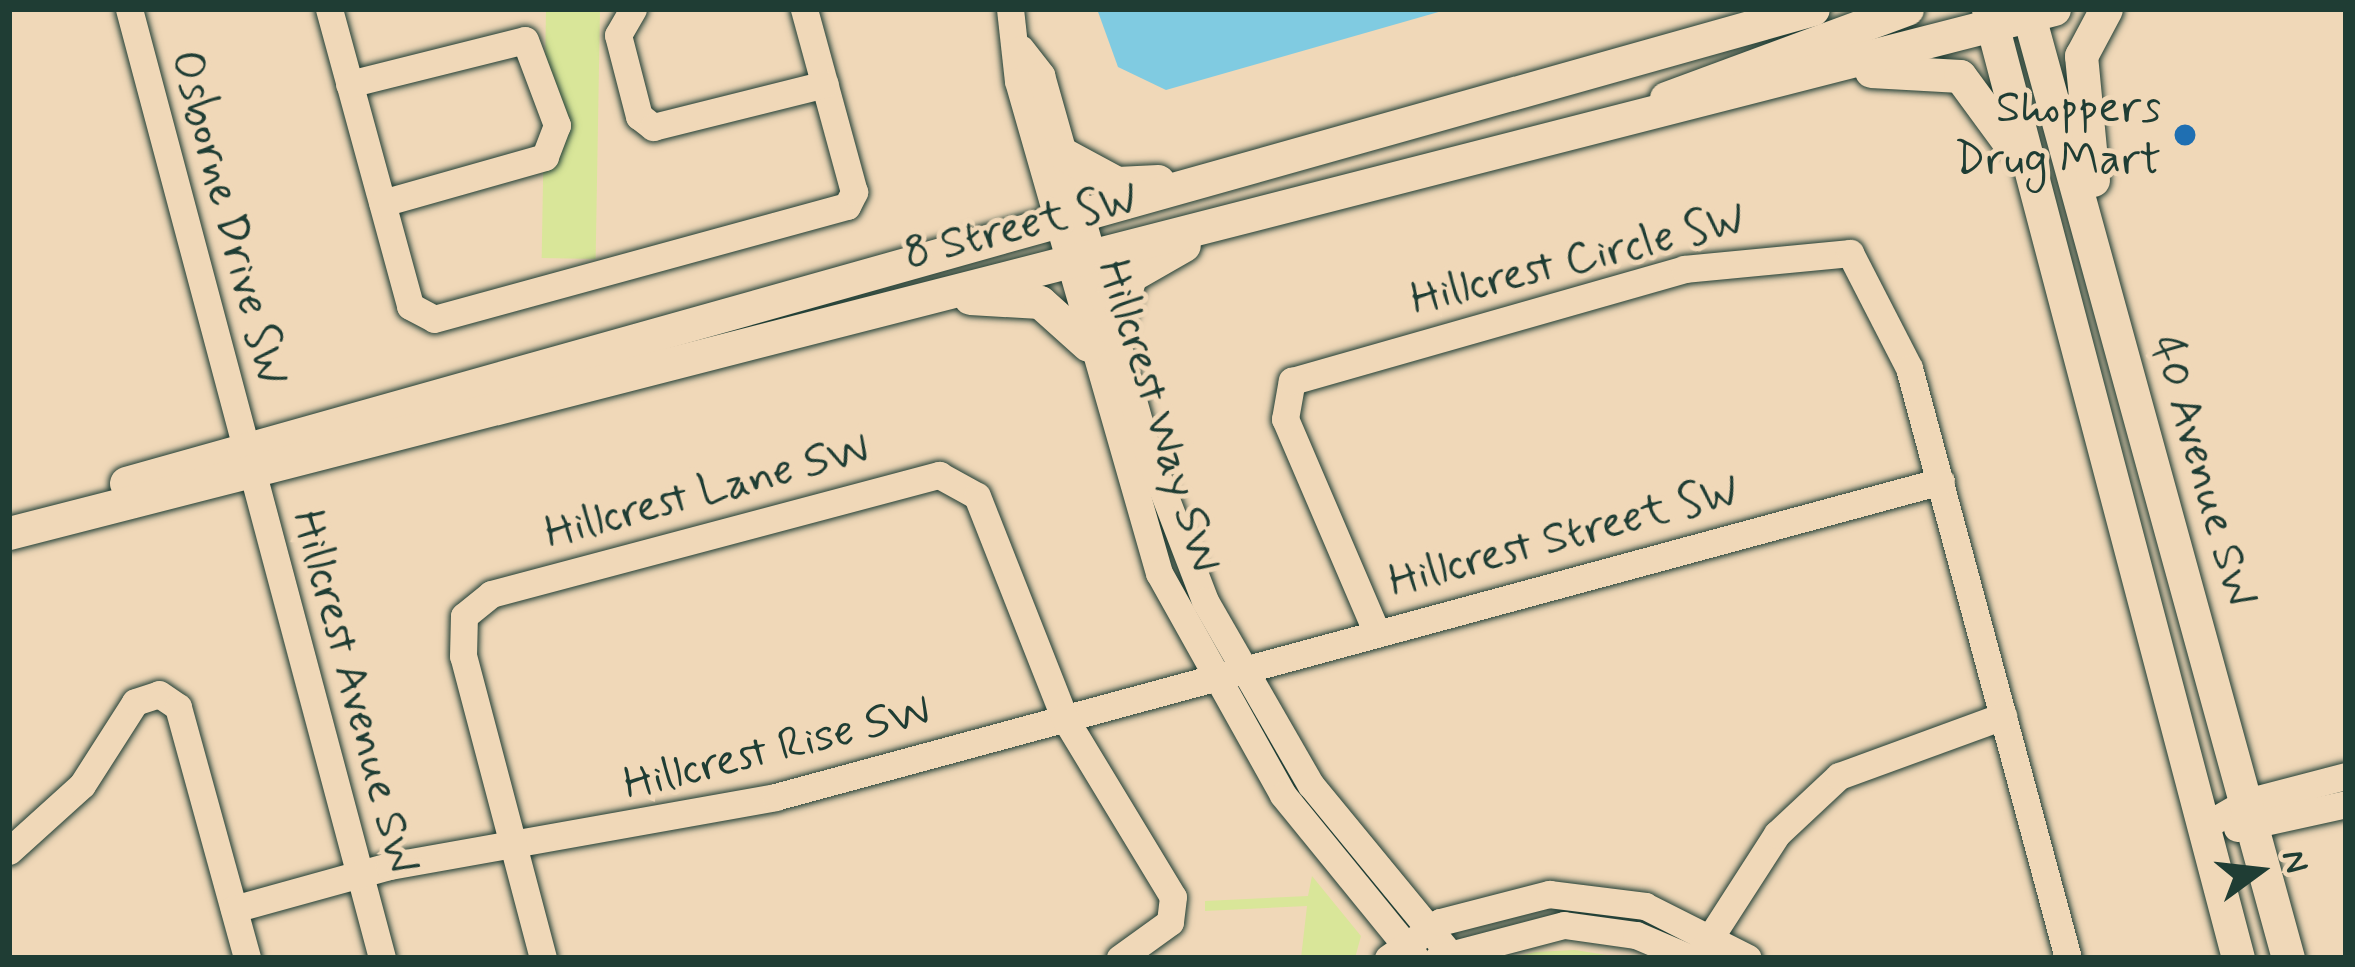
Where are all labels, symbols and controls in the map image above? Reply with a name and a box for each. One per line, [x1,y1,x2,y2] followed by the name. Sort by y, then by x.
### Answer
[157,45,299,391] street label: Osborne Drive SW
[1953,82,2161,188] place label: Shoppers Drug Mart
[2172,122,2198,148] marker: Shoppers Drug Mart
[898,172,1144,282] street label: 8 Street SW
[1404,192,1752,328] street label: Hillcrest Circle SW
[1085,255,1231,577] street label: Hillcrest Way SW
[2138,329,2266,613] street label: 40 Avenue SW
[541,423,873,561] street label: Hillcrest Lane SW
[1382,464,1746,610] street label: Hillcrest Street SW
[279,504,429,880] street label: Hillcrest Avenue SW
[620,685,934,813] street label: Hillcrest Rise SW
[2199,811,2319,931] north arrow
[2270,845,2318,878] text: N

